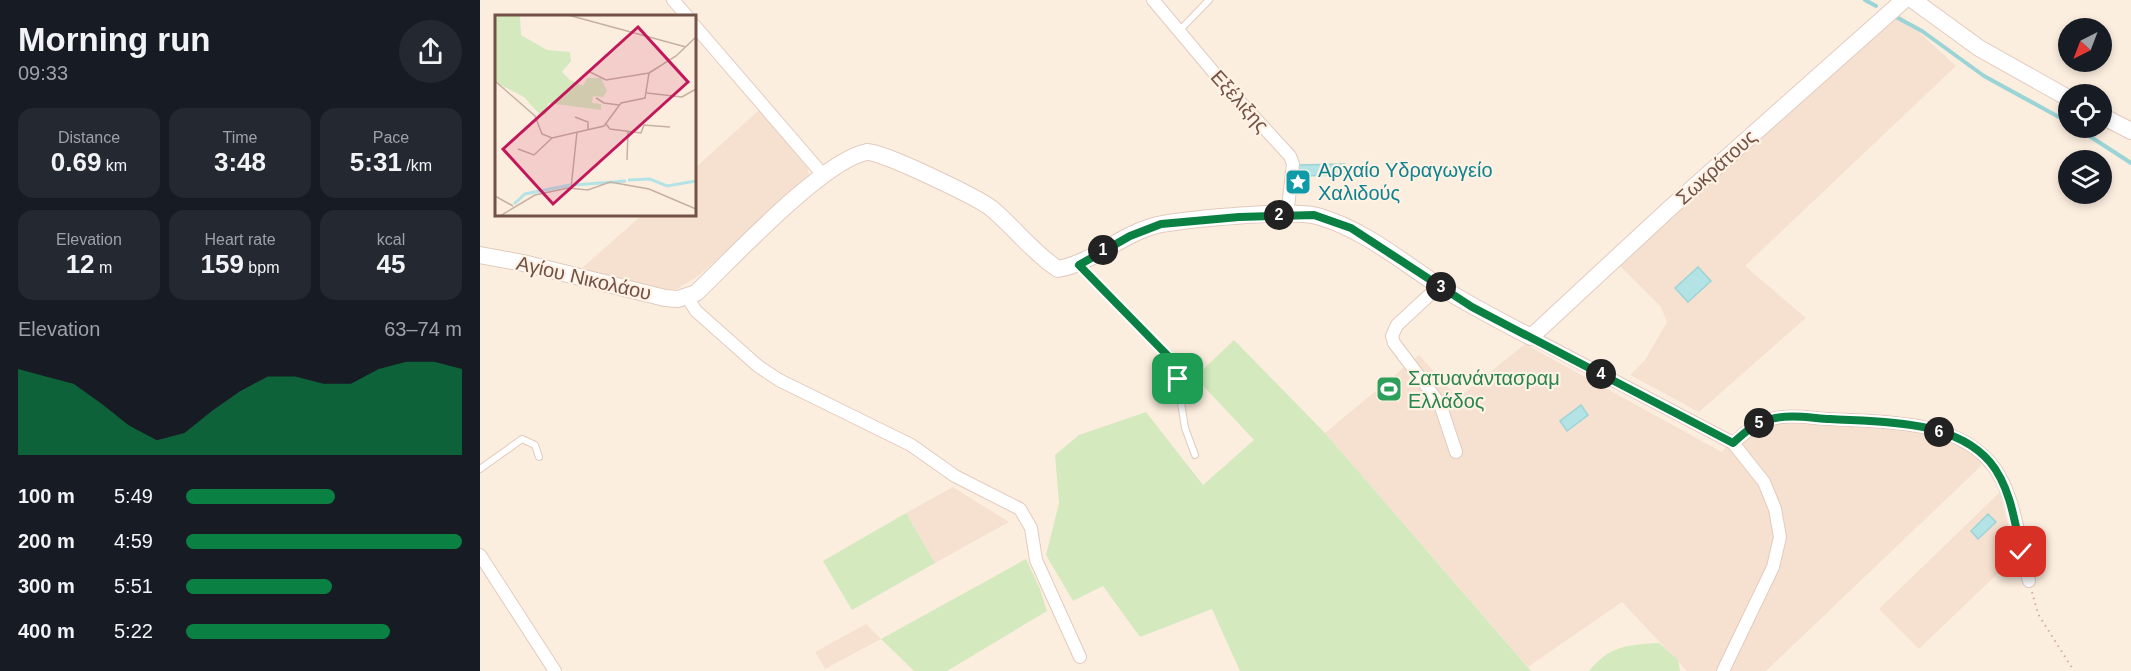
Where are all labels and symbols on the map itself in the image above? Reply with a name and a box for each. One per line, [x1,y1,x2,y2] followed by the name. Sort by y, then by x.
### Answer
[495,15,696,216] inset map
[2058,18,2112,72] north arrow
[1207,66,1274,137] street label: Εξέλιξης
[1671,125,1761,209] street label: Σωκράτους
[1318,159,1493,204] place label: Αρχαίο Υδραγωγείο Χαλιδούς
[1283,167,1313,197] place icon: Αρχαίο Υδραγωγείο Χαλιδούς
[1264,200,1294,230] pin: 2
[1088,235,1118,265] pin: 1
[514,252,654,304] street label: Αγίου Νικολάου
[1426,272,1456,302] pin: 3
[1152,353,1203,404] pin
[1586,359,1616,389] pin: 4
[1408,367,1560,412] place label: Σατυανάντασραμ Ελλάδος
[1374,374,1404,404] sports icon: Σατυανάντασραμ Ελλάδος
[1744,408,1774,438] pin: 5
[1924,417,1954,447] pin: 6
[1995,526,2046,577] pin

